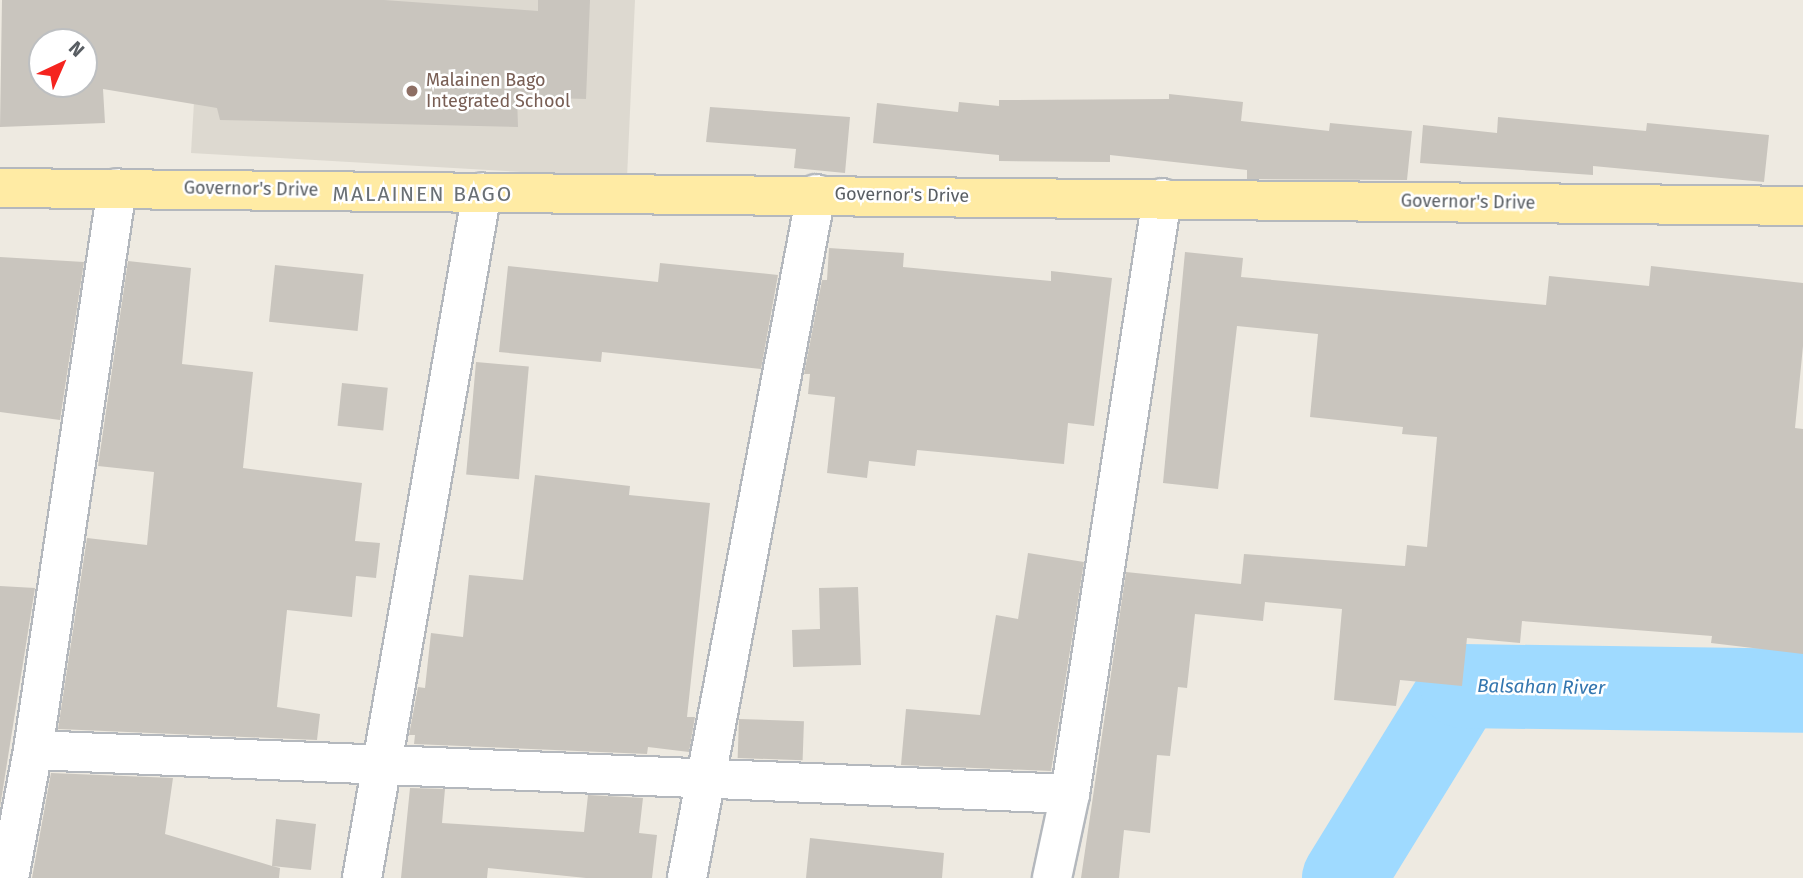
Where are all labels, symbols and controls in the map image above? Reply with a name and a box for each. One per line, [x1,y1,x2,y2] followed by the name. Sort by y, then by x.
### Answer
[28,28,98,98] north arrow
[64,36,89,62] text: N
[426,70,570,112] place label: Malainen Bago Integrated School
[404,83,420,99] marker: Malainen Bago Integrated School
[184,177,318,201] street label: Governor's Drive
[334,181,512,207] district label: MALAINEN BAGO
[835,183,969,207] street label: Governor's Drive
[1401,190,1535,214] street label: Governor's Drive
[1477,674,1605,700] water label: Balsahan River

